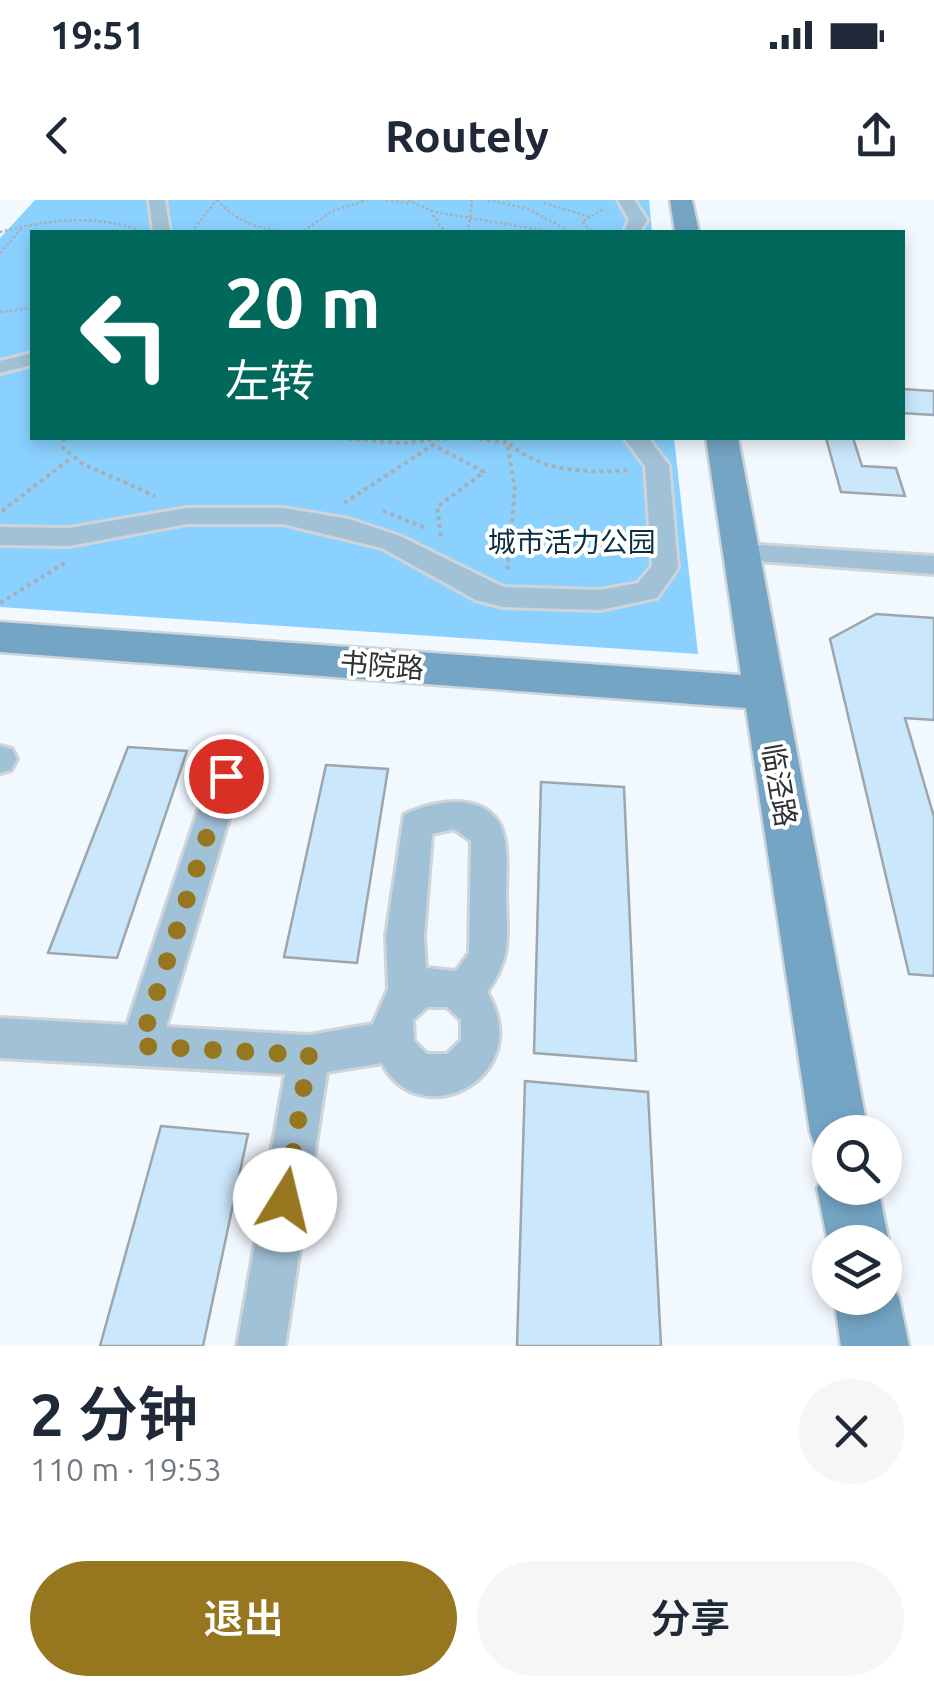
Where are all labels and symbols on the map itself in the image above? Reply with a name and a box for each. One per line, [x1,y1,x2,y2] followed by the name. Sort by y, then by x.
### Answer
[488,526,656,557] park label: 城市活力公园
[339,647,425,683] street label: 书院路
[184,734,269,819] pin
[757,741,803,829] street label: 临泾路
[233,1148,337,1252] position arrow

